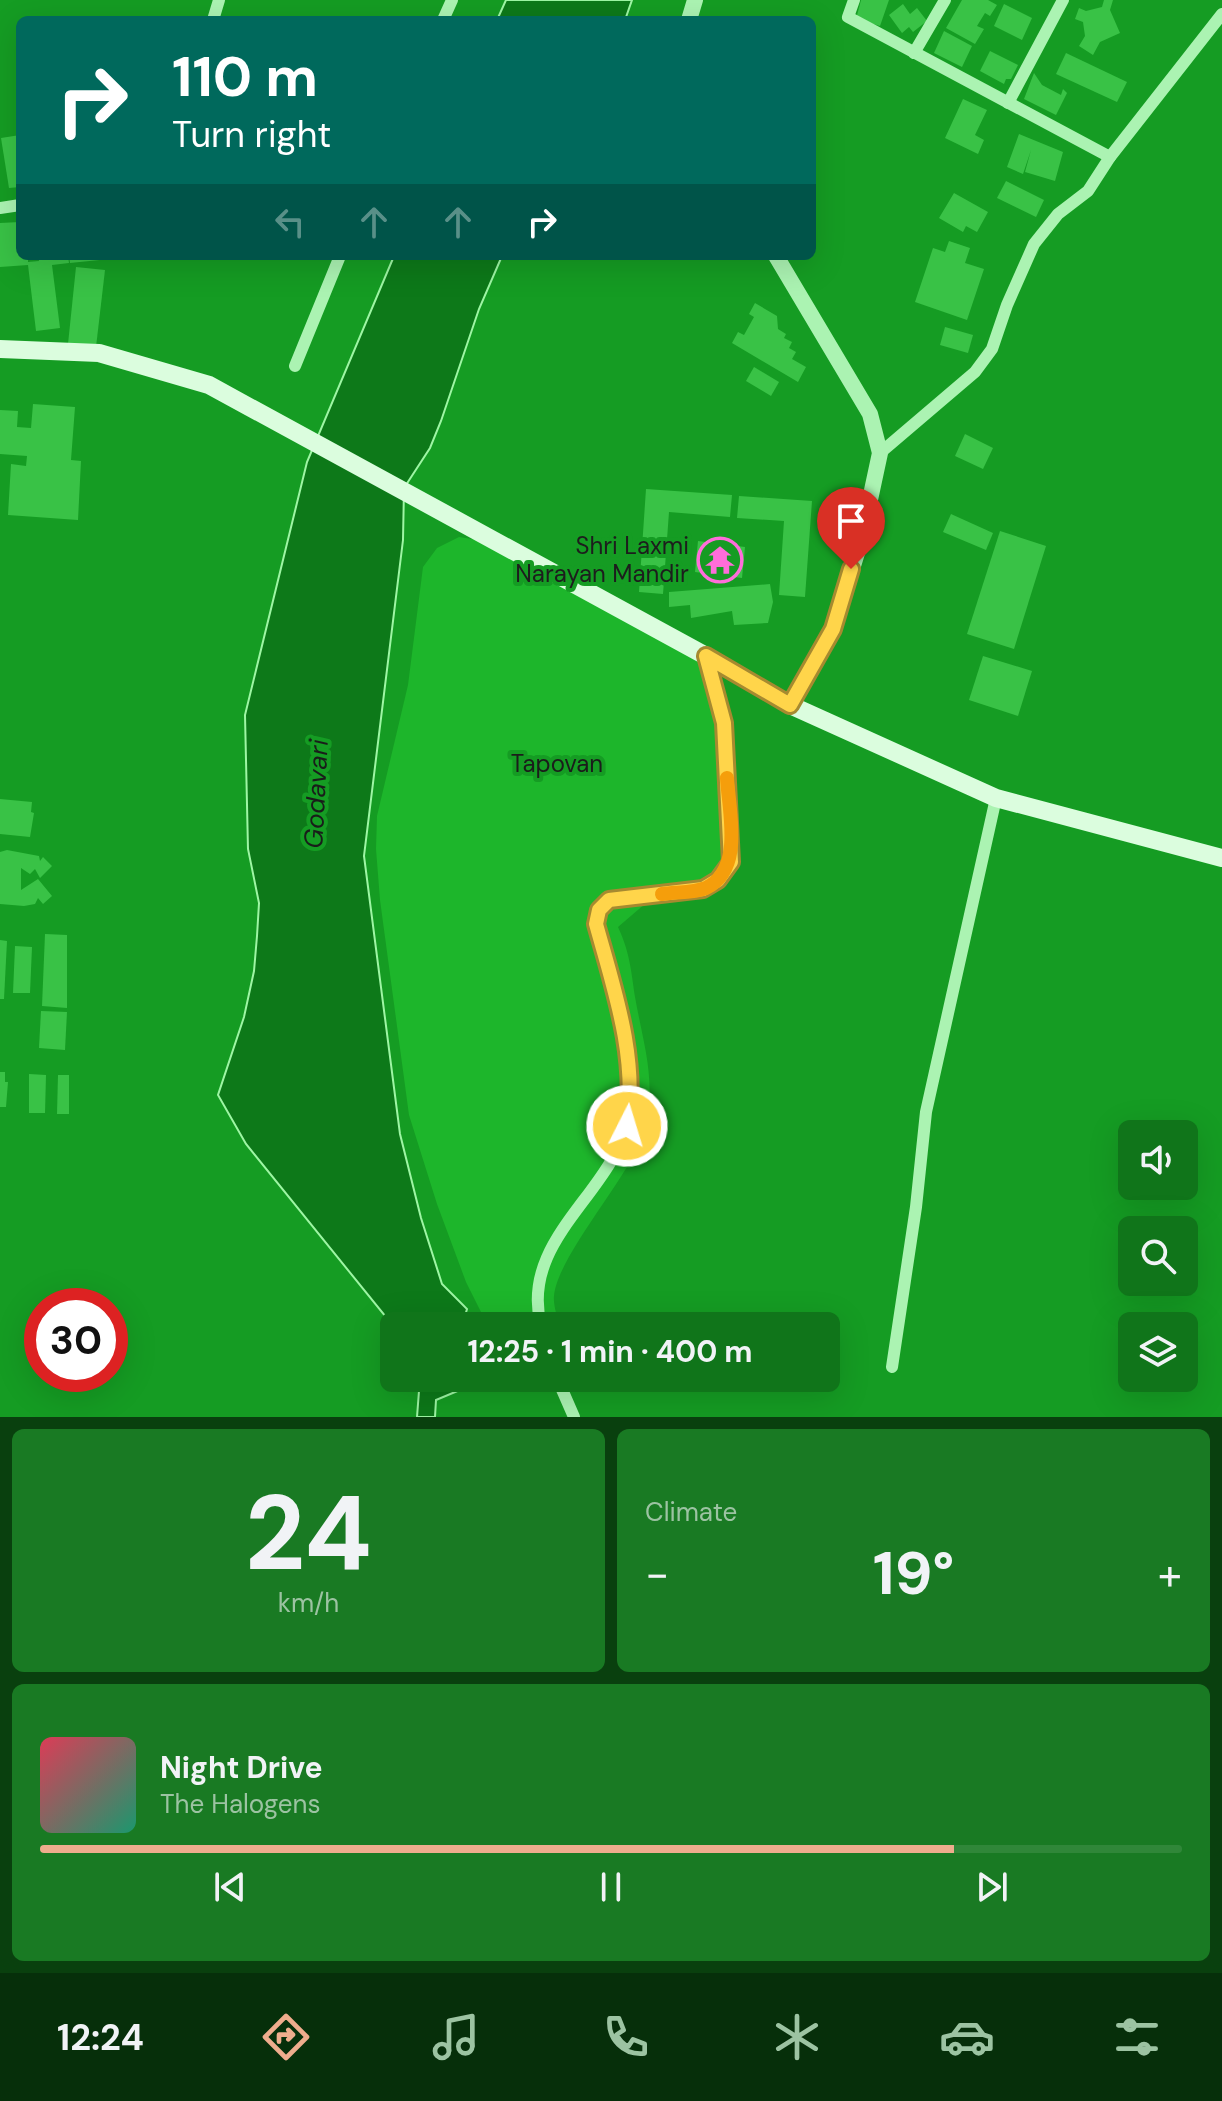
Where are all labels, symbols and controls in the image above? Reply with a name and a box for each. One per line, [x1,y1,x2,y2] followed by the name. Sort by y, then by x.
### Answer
[172,40,318,113] text: 110 m
[40,48,144,152] icon: right
[172,111,331,158] text: Turn right
[268,200,312,244] icon: left
[352,200,396,244] icon: ahead
[436,200,480,244] icon: ahead
[520,200,564,244] icon: right
[817,487,885,569] pin
[829,499,873,543] icon: arrive
[515,530,689,589] place label: Shri Laxmi Narayan Mandir
[696,536,744,584] temple icon: Shri Laxmi Narayan Mandir
[296,738,336,850] water label: Godavari
[511,748,603,779] park label: Tapovan
[585,1084,669,1168] position arrow
[1118,1120,1198,1392] map controls
[1118,1120,1198,1200] button: sound
[1118,1216,1198,1296] button: search
[24,1288,128,1392] speed limit sign: 30
[1118,1312,1198,1392] button: layers
[467,1332,753,1371] text: 12:25 · 1 min · 400 m
[245,1466,372,1601] text: 24
[645,1495,737,1529] text: Climate
[873,1534,954,1613] text: 19°
[645,1545,669,1603] text: −
[1158,1545,1182,1603] text: +
[278,1586,339,1620] text: km/h
[160,1748,323,1787] text: Night Drive
[160,1787,320,1821] text: The Halogens
[208,1865,252,1909] icon: previous
[589,1865,633,1909] icon: pause
[970,1865,1014,1909] icon: next
[258,2009,314,2065] icon: directions
[428,2009,484,2065] icon: music
[598,2009,654,2065] icon: phone
[769,2009,825,2065] icon: climate
[939,2009,995,2065] icon: car
[1109,2009,1165,2065] icon: filters
[57,2014,144,2061] text: 12:24

